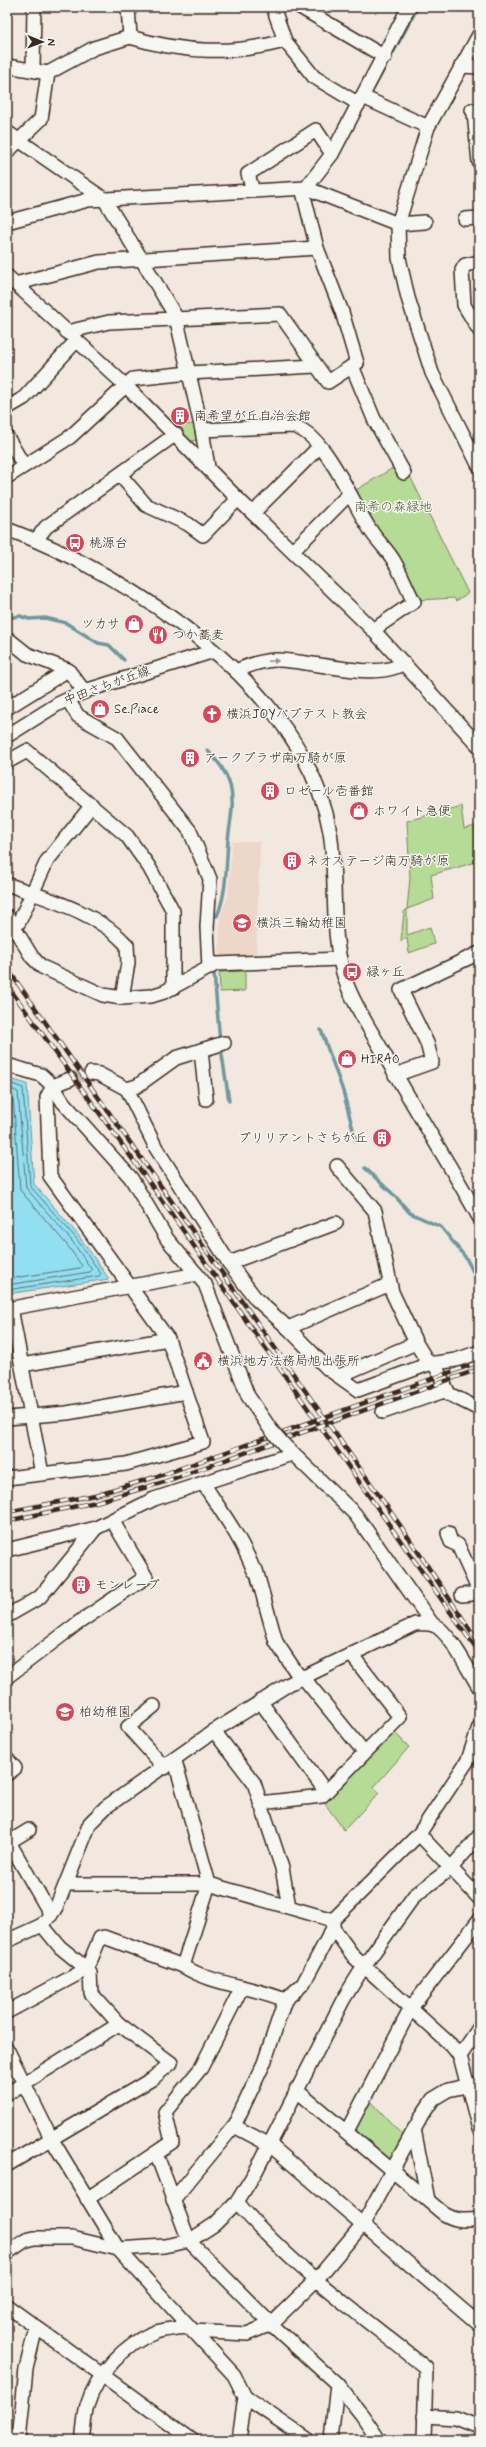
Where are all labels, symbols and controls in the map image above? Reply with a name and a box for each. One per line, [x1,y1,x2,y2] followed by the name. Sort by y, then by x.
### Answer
[22,22,62,62] north arrow
[44,38,58,46] text: N
[169,405,191,427] building icon: 南希望が丘自治会館
[194,408,311,425] place label: 南希望が丘自治会館
[354,499,432,516] park label: 南希の森緑地
[64,532,86,554] bus stop icon: 桃源台
[89,535,128,552] place label: 桃源台
[123,613,145,635] shop icon: ツカサ
[81,616,120,633] place label: ツカサ
[147,624,169,646] restaurant icon: つか蕎麦
[172,627,224,644] place label: つか蕎麦
[267,657,279,664] one-way arrow
[61,662,154,710] street label: 中田さちが丘線
[89,698,111,720] shop icon: Se.Piace
[114,701,159,718] place label: Se.Piace
[201,703,223,725] church icon: 横浜JOYバプテスト教会
[226,706,368,723] place label: 横浜JOYバプテスト教会
[179,747,201,769] building icon: アークプラザ南万騎が原
[204,750,346,767] place label: アークプラザ南万騎が原
[259,780,281,802] building icon: ロゼール壱番館
[284,783,374,800] place label: ロゼール壱番館
[348,800,370,822] shop icon: ホワイト急便
[373,803,451,820] place label: ホワイト急便
[281,850,303,872] building icon: ネオステージ南万騎が原
[306,853,449,870] place label: ネオステージ南万騎が原
[231,912,253,934] school or university icon: 横浜三輪幼稚園
[256,915,347,932] place label: 横浜三輪幼稚園
[341,961,363,983] bus stop icon: 緑ヶ丘
[366,964,405,981] place label: 緑ヶ丘
[336,1048,358,1070] shop icon: HIRAO
[361,1051,400,1068] place label: HIRAO
[371,1127,393,1149] building icon: ブリリアントさちが丘
[238,1130,368,1147] place label: ブリリアントさちが丘
[192,1350,214,1372] public building icon: 横浜地方法務局旭出張所
[217,1353,360,1370] place label: 横浜地方法務局旭出張所
[70,1574,92,1596] building icon: モンレーブ
[95,1577,160,1594] place label: モンレーブ
[54,1701,76,1723] school or university icon: 柏幼稚園
[79,1704,131,1721] place label: 柏幼稚園

